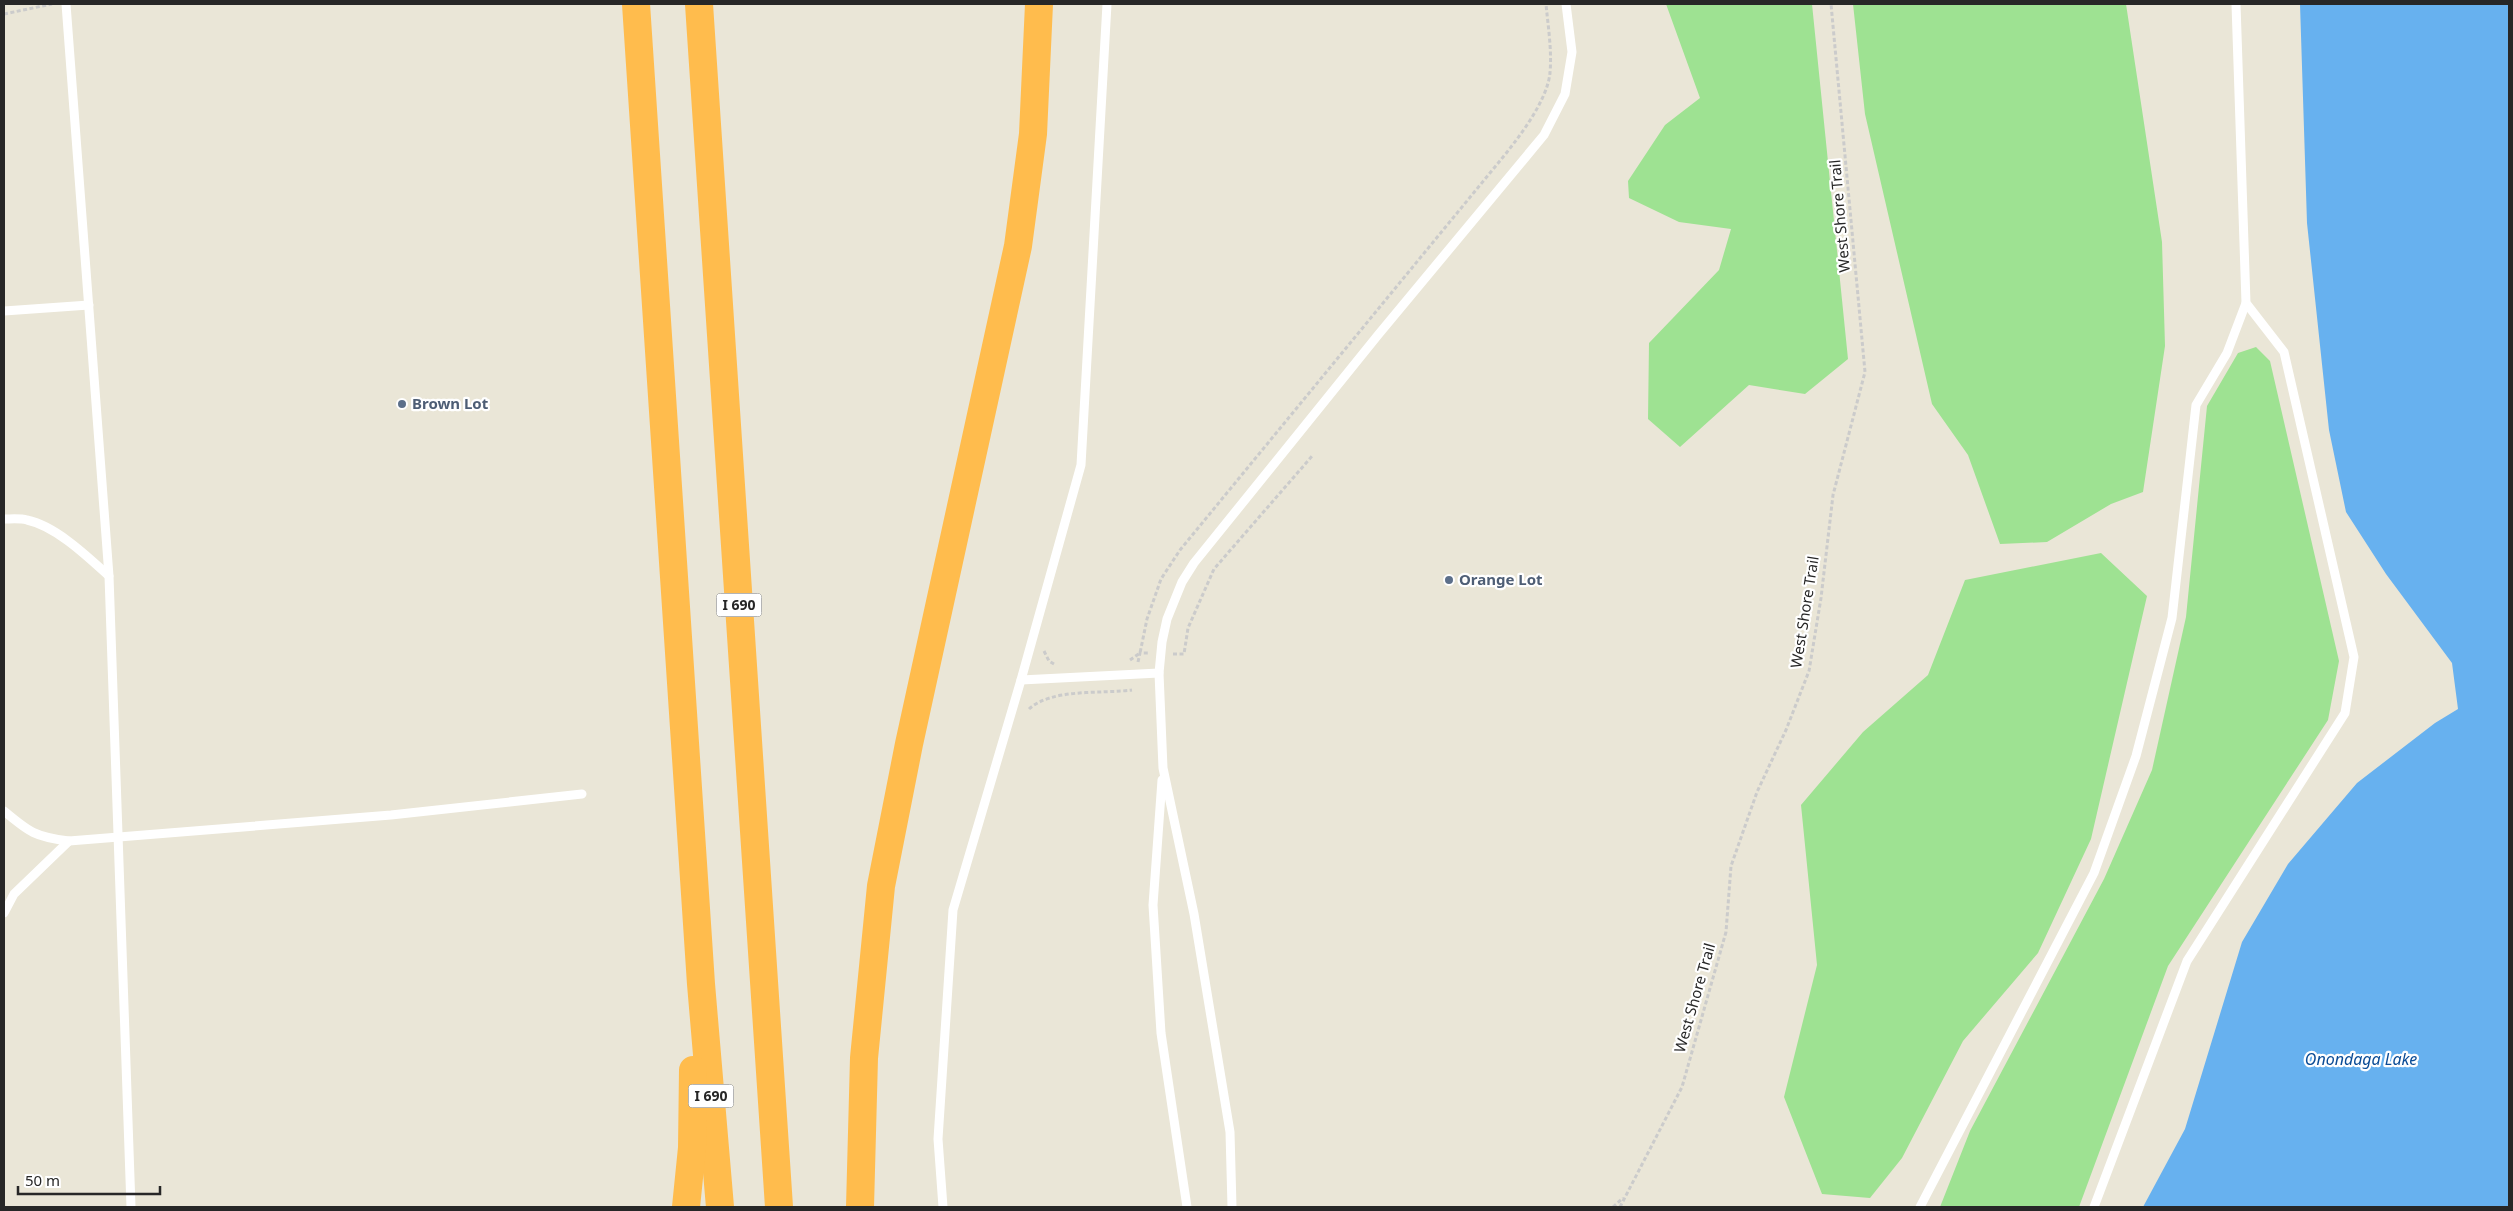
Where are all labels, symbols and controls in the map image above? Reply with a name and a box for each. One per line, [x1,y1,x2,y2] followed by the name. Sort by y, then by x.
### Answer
[1824,159,1854,273] street label: West Shore Trail
[412,393,489,413] place label: Brown Lot
[396,398,408,410] marker: Brown Lot
[1785,554,1823,669] street label: West Shore Trail
[1459,569,1543,589] place label: Orange Lot
[1443,574,1455,586] marker: Orange Lot
[716,594,762,616] road number: I 690
[1669,941,1719,1055] street label: West Shore Trail
[2305,1048,2417,1070] water label: Onondaga Lake
[688,1084,734,1108] road number: I 690
[18,1164,160,1196] scale bar
[25,1170,60,1190] text: 50 m

